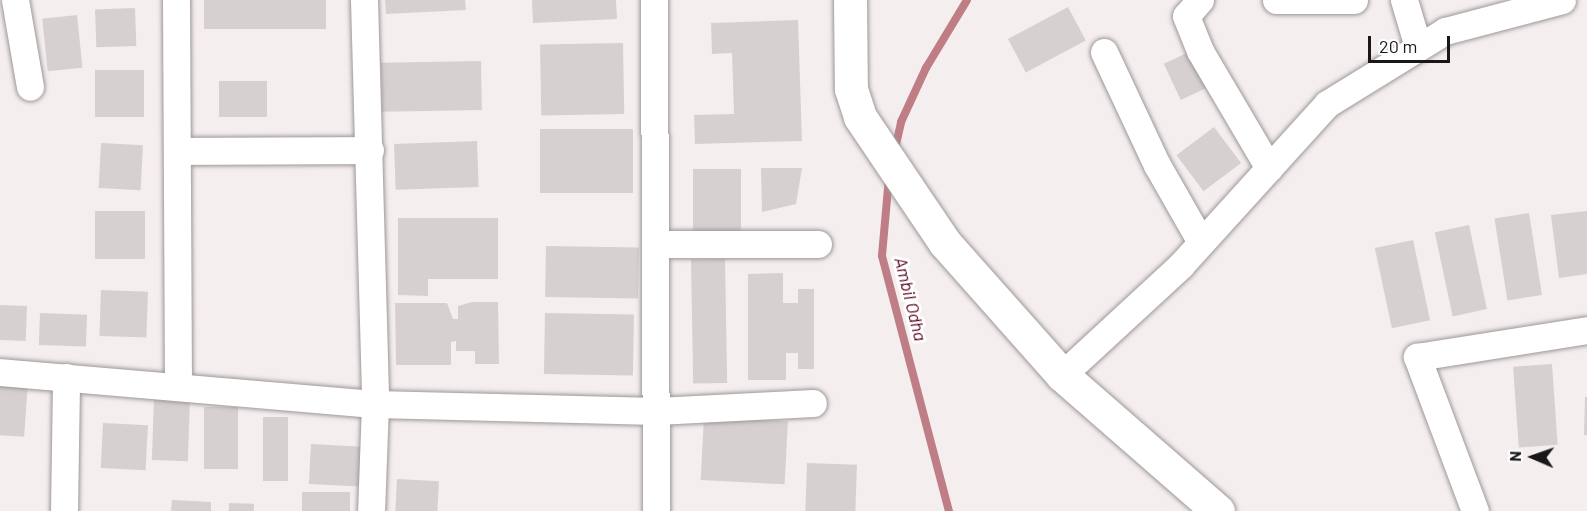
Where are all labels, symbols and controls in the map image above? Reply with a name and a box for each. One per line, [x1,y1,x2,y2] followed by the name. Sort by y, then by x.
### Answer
[1371,24,1454,62] scale bar
[1379,35,1417,57] text: 20 m
[890,255,932,343] water label: Ambil Odha
[1503,427,1563,487] north arrow
[1505,451,1524,462] text: N

